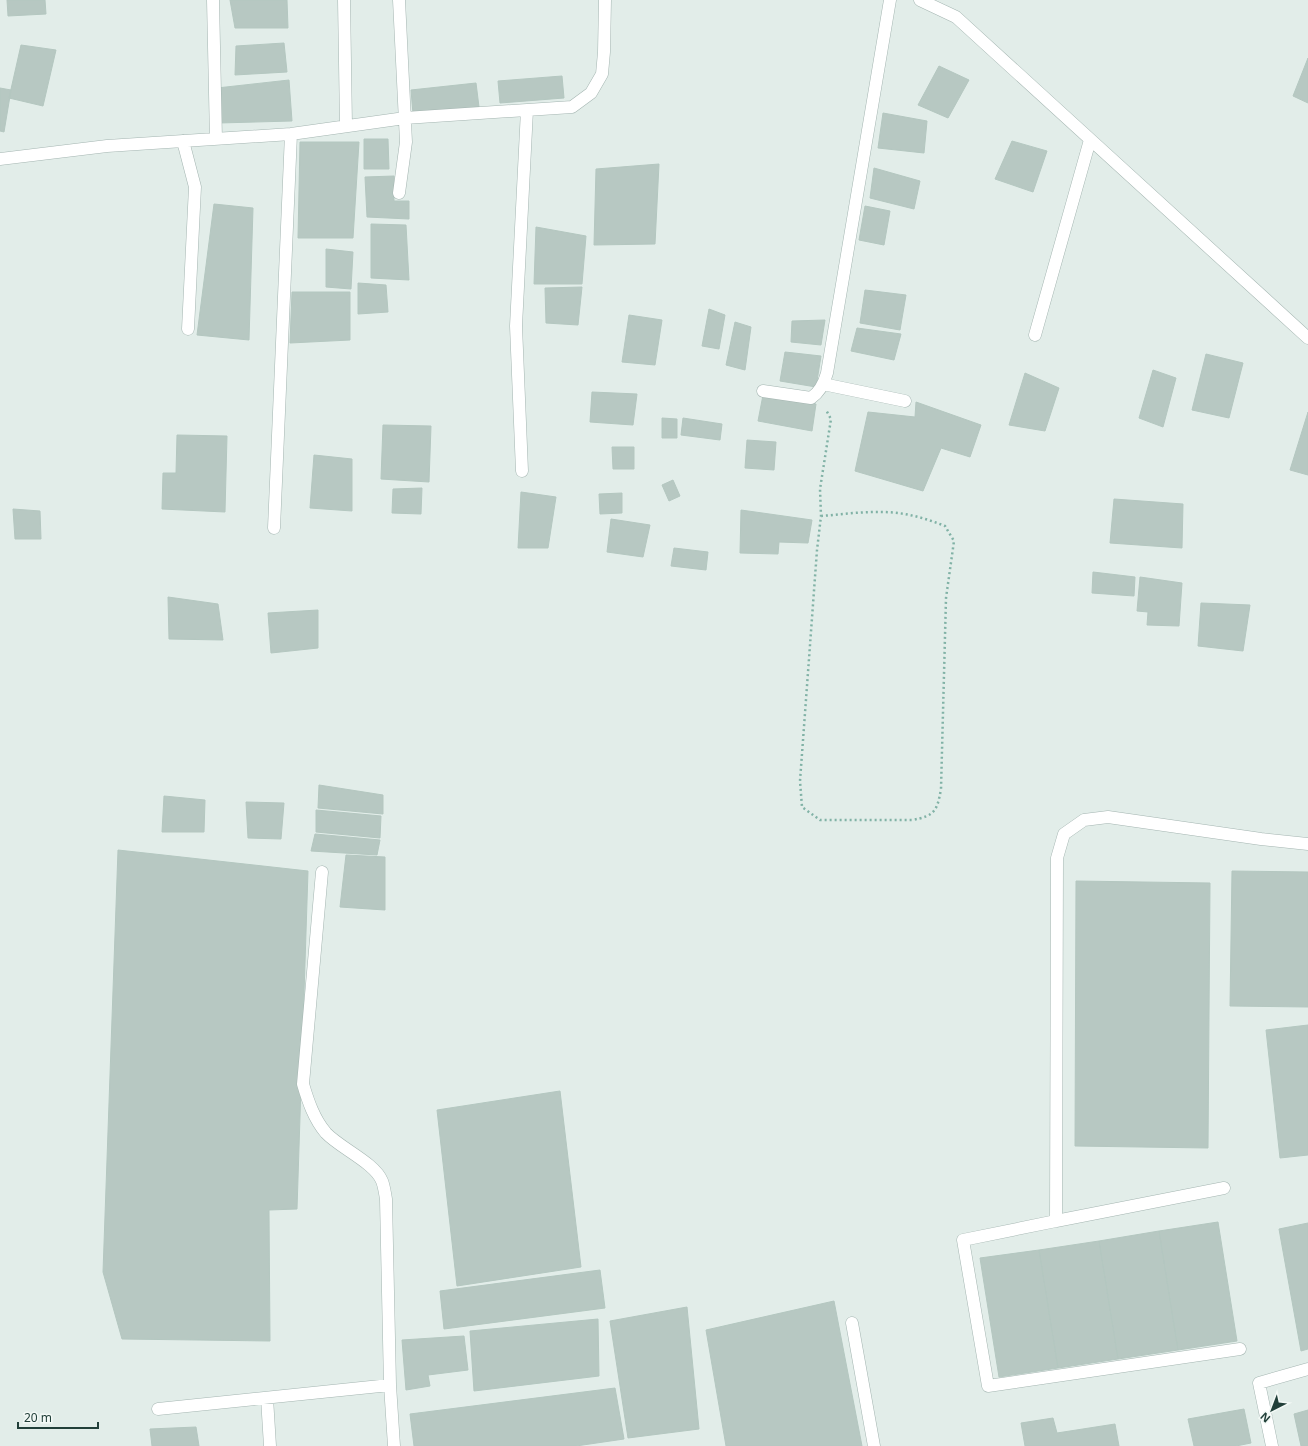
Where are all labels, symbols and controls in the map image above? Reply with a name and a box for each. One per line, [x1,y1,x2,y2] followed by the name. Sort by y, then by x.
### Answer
[1252,1390,1292,1430] north arrow
[18,1404,98,1430] scale bar
[24,1409,52,1426] text: 20 m
[1257,1409,1273,1426] text: N

